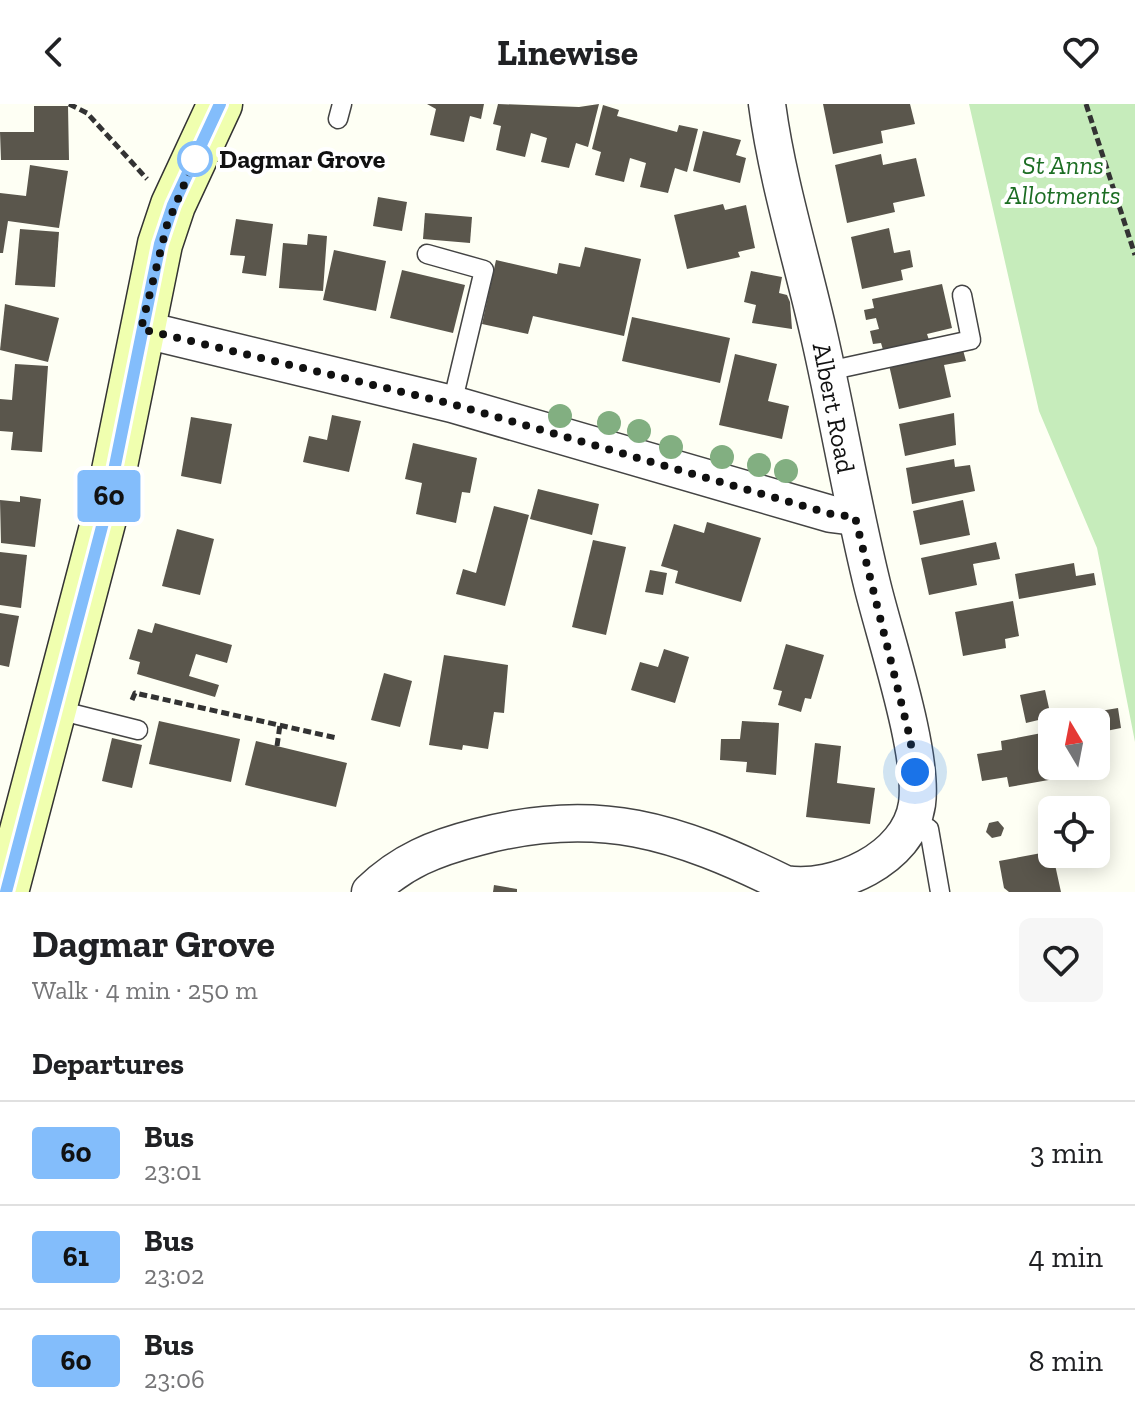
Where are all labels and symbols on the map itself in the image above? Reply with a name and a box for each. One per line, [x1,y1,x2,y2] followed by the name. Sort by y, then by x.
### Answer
[178,142,212,176] marker: Dagmar Grove
[219,143,386,175] place label: Dagmar Grove
[1004,149,1121,211] park label: St Anns Allotments
[806,340,862,476] street label: Albert Road
[73,470,145,522] line badge: 60
[1038,708,1110,780] north arrow
[895,752,935,792] your location

